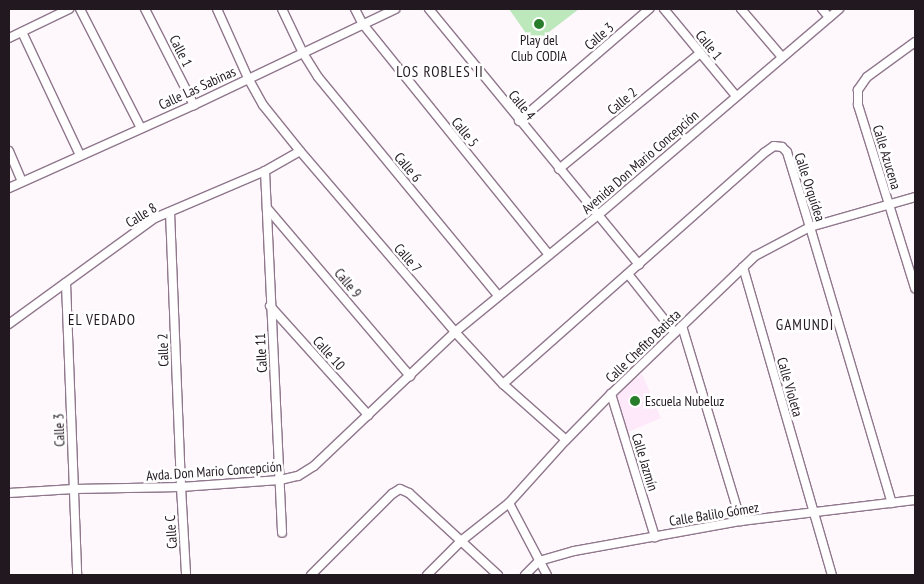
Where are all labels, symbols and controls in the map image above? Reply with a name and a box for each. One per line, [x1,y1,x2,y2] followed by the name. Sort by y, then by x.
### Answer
[533,18,545,30] marker: Play del Club CODIA
[581,19,617,53] street label: Calle 3
[692,27,726,63] street label: Calle 1
[166,32,196,70] street label: Calle 1
[511,32,567,64] place label: Play del Club CODIA
[156,63,238,113] street label: Calle Las Sabinas
[395,63,485,81] district label: LOS ROBLES II
[604,84,640,118] street label: Calle 2
[505,87,539,123] street label: Calle 4
[578,107,702,217] street label: Avenida Don Mario Concepción
[448,114,482,150] street label: Calle 5
[869,123,905,191] street label: Calle Azucena
[391,149,425,185] street label: Calle 6
[791,151,829,223] street label: Calle Orquídea
[122,199,160,231] street label: Calle 8
[391,240,425,276] street label: Calle 7
[331,265,365,301] street label: Calle 9
[602,306,684,386] street label: Calle Chefito Batista
[66,311,138,329] district label: EL VEDADO
[775,316,835,334] district label: GAMUNDI
[154,333,172,367] street label: Calle 2
[252,333,270,373] street label: Calle 11
[309,333,349,373] street label: Calle 10
[773,355,807,419] street label: Calle Violeta
[645,393,724,409] place label: Escuela Nubeluz
[629,395,641,407] marker: Escuela Nubeluz
[50,413,68,447] street label: Calle 3
[628,431,662,493] street label: Calle Jazmín
[145,458,283,484] street label: Avda. Don Mario Concepción
[668,499,760,529] street label: Calle Balilo Gómez
[161,515,181,549] street label: Calle C

